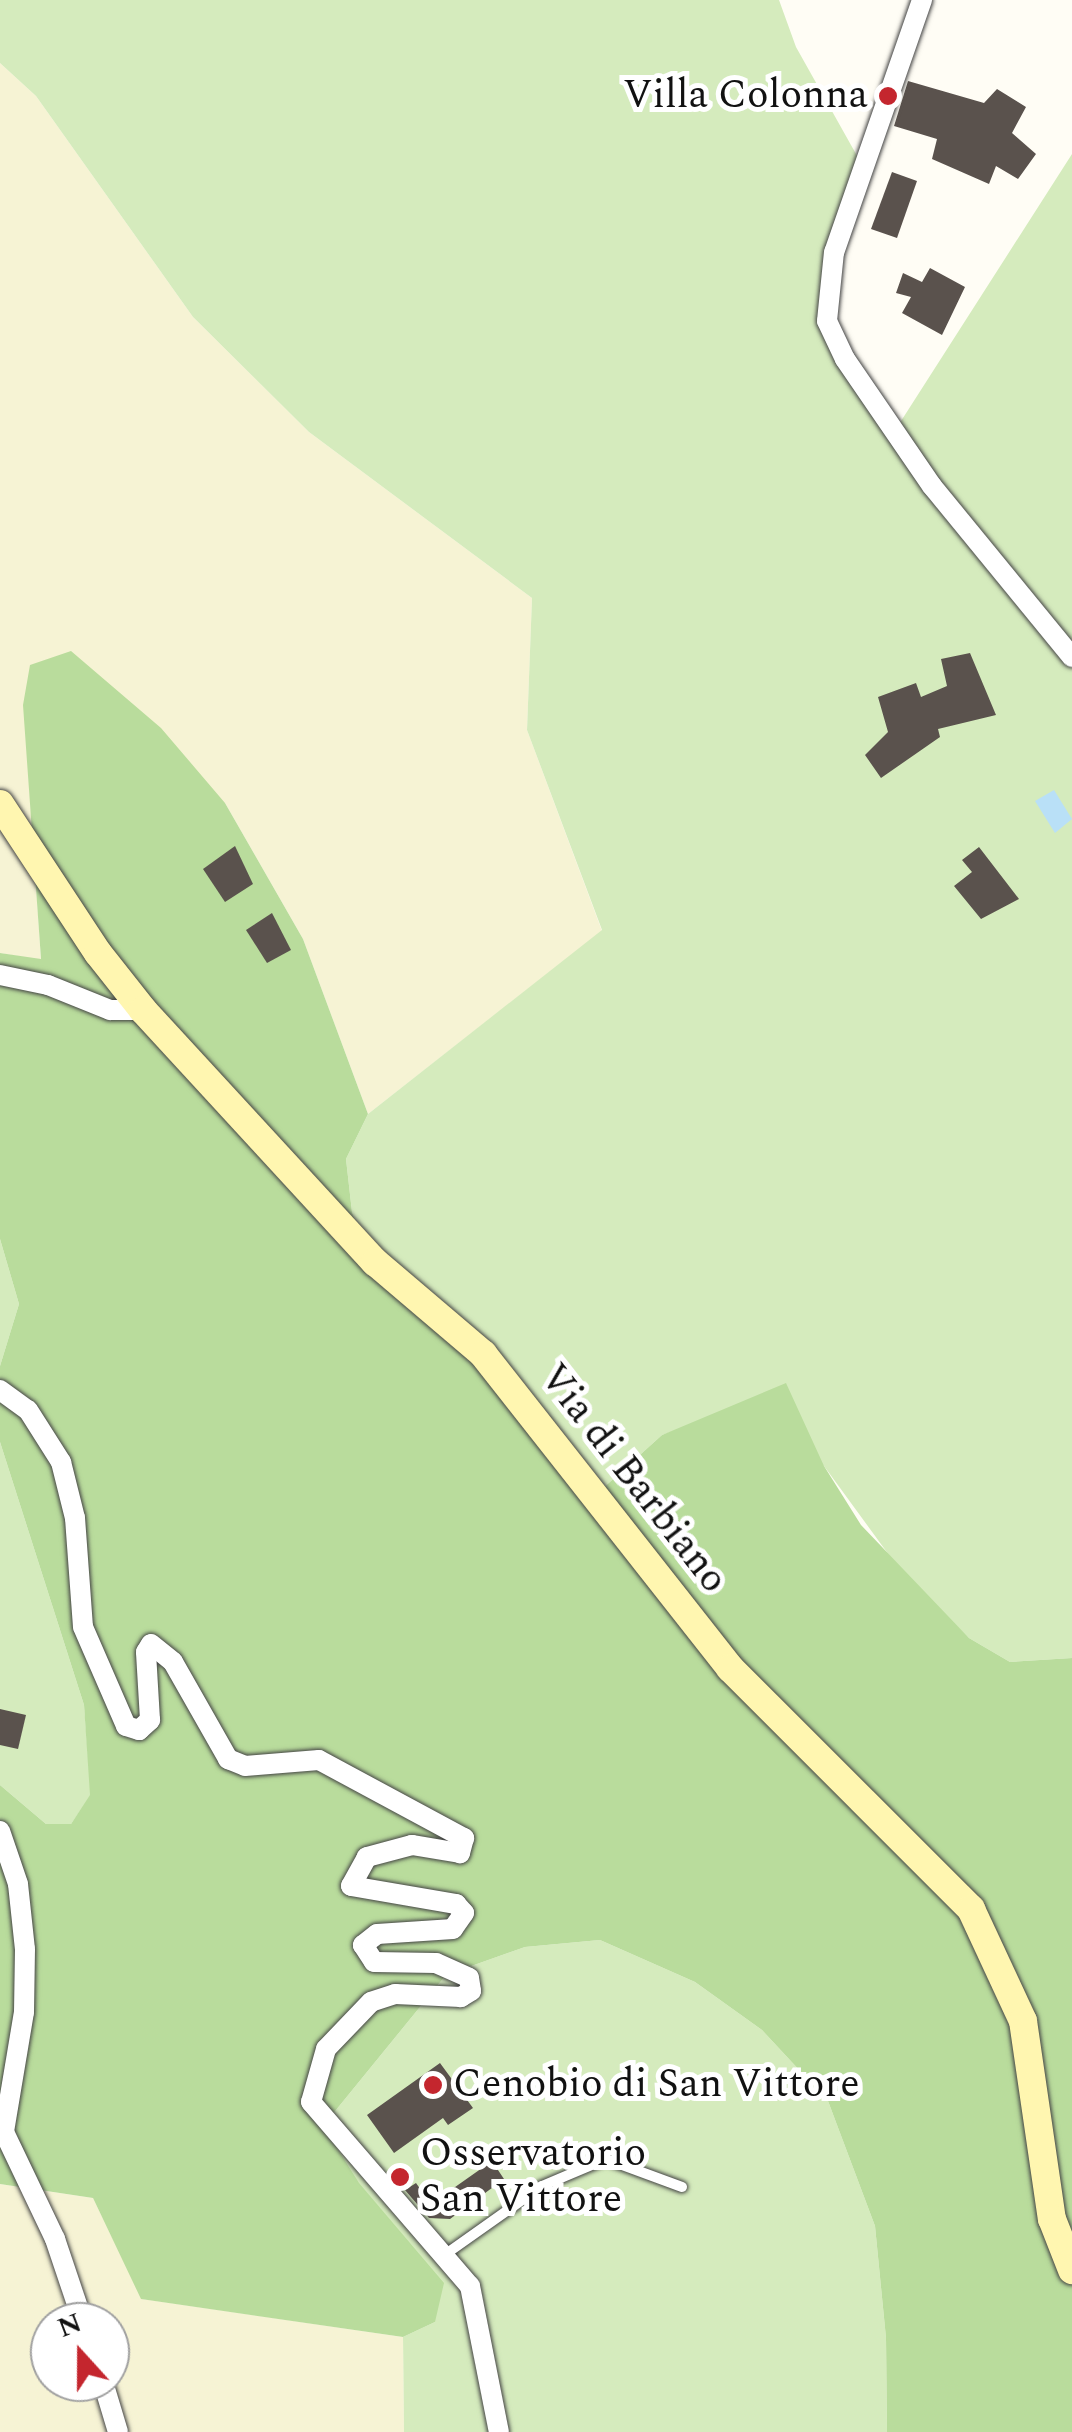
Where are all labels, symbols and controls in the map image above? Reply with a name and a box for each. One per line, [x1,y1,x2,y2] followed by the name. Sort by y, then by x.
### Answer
[623,72,868,120] place label: Villa Colonna
[877,85,899,107] marker: Villa Colonna
[529,1355,737,1603] street label: Via di Barbiano
[453,2061,860,2109] place label: Cenobio di San Vittore
[422,2074,444,2096] marker: Cenobio di San Vittore
[420,2130,646,2224] place label: Osservatorio San Vittore
[389,2166,411,2188] marker: Osservatorio San Vittore
[51,2301,88,2350] text: N
[30,2302,130,2402] north arrow

